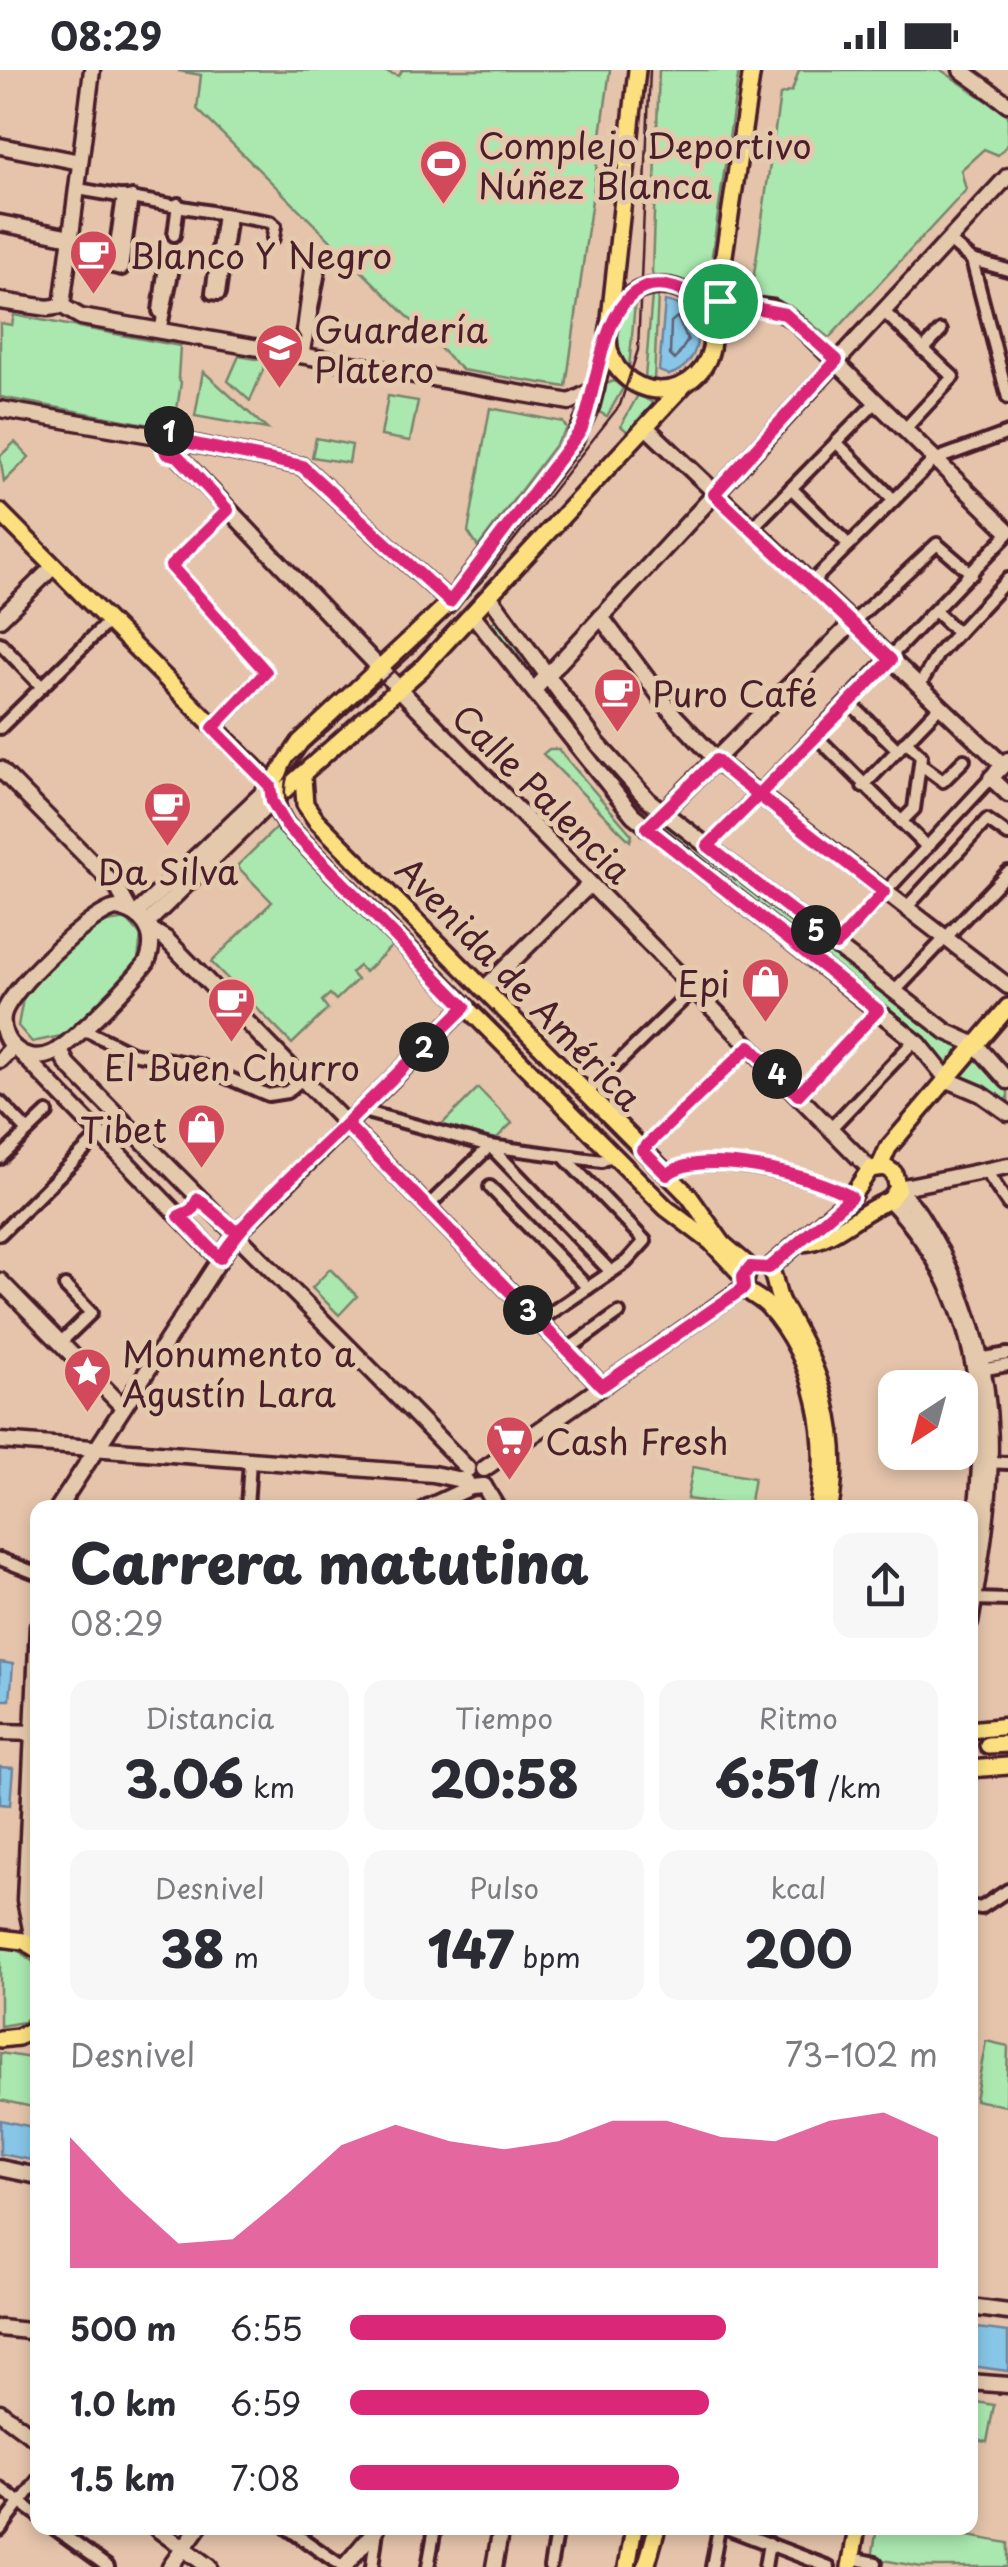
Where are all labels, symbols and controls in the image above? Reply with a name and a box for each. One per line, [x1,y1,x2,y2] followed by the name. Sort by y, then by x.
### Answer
[50,7,162,64] text: 08:29
[478,118,812,211] place label: Complejo Deportivo Núñez Blanca
[417,138,469,206] sports icon: Complejo Deportivo Núñez Blanca
[68,228,120,296] cafe icon: Blanco Y Negro
[129,228,392,281] place label: Blanco Y Negro
[678,259,763,344] pin
[693,274,748,329] icon: arrive
[314,302,487,395] place label: Guardería Platero
[253,322,305,390] school or university icon: Guardería Platero
[144,406,194,456] pin: 1
[162,409,176,452] text: 1
[591,666,643,734] cafe icon: Puro Café
[652,666,818,719] place label: Puro Café
[441,691,646,896] street label: Calle Palencia
[142,780,194,848] cafe icon: Da Silva
[98,844,239,897] place label: Da Silva
[384,844,656,1122] street label: Avenida de América
[791,905,841,955] pin: 5
[807,908,825,951] text: 5
[677,956,730,1009] place label: Epi
[739,956,791,1024] shop icon: Epi
[206,976,258,1044] cafe icon: El Buen Churro
[399,1022,449,1072] pin: 2
[414,1025,434,1068] text: 2
[104,1040,360,1093] place label: El Buen Churro
[752,1049,802,1099] pin: 4
[767,1052,787,1095] text: 4
[80,1102,167,1155] place label: Tibet
[176,1102,228,1170] shop icon: Tibet
[503,1285,553,1335] pin: 3
[519,1288,537,1331] text: 3
[122,1326,356,1419] place label: Monumento a Agustín Lara
[61,1346,113,1414] place icon: Monumento a Agustín Lara
[878,1370,978,1470] north arrow
[878,1370,978,1470] map controls
[484,1414,536,1482] supermarket icon: Cash Fresh
[545,1414,729,1467] place label: Cash Fresh
[70,1520,589,1603] text: Carrera matutina
[833,1533,938,1638] button: share
[70,1599,163,1647] text: 08:29
[145,1696,274,1739] text: Distancia
[455,1696,553,1739] text: Tiempo
[759,1696,838,1739] text: Ritmo
[124,1739,244,1815] text: 3.06
[429,1739,579,1815] text: 20:58
[715,1739,819,1815] text: 6:51
[244,1765,295,1808] text: km
[819,1765,882,1808] text: /km
[155,1866,264,1909] text: Desnivel
[469,1866,539,1909] text: Pulso
[770,1866,826,1909] text: kcal
[160,1909,224,1985] text: 38
[427,1909,514,1985] text: 147
[744,1909,852,1985] text: 200
[224,1935,259,1978] text: m
[514,1935,581,1978] text: bpm
[70,2030,195,2078] text: Desnivel
[785,2030,938,2078] text: 73–102 m
[70,2304,176,2352] text: 500 m
[230,2304,303,2352] text: 6:55
[70,2379,176,2427] text: 1.0 km
[230,2379,302,2427] text: 6:59
[70,2454,175,2502] text: 1.5 km
[230,2454,300,2502] text: 7:08

